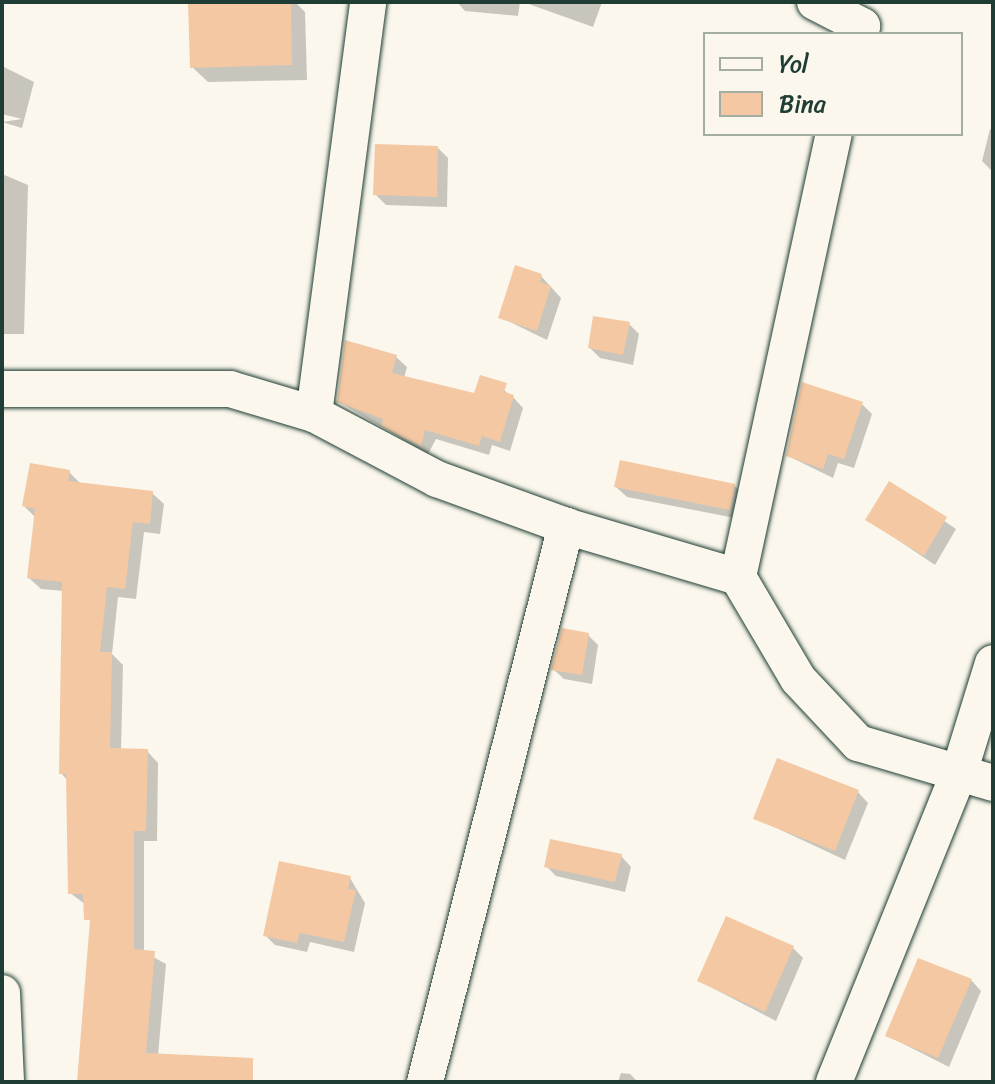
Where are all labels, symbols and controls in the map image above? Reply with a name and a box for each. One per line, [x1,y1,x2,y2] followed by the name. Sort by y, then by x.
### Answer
[703,32,963,136] legend
[779,43,809,85] text: Yol
[779,83,826,125] text: Bina

